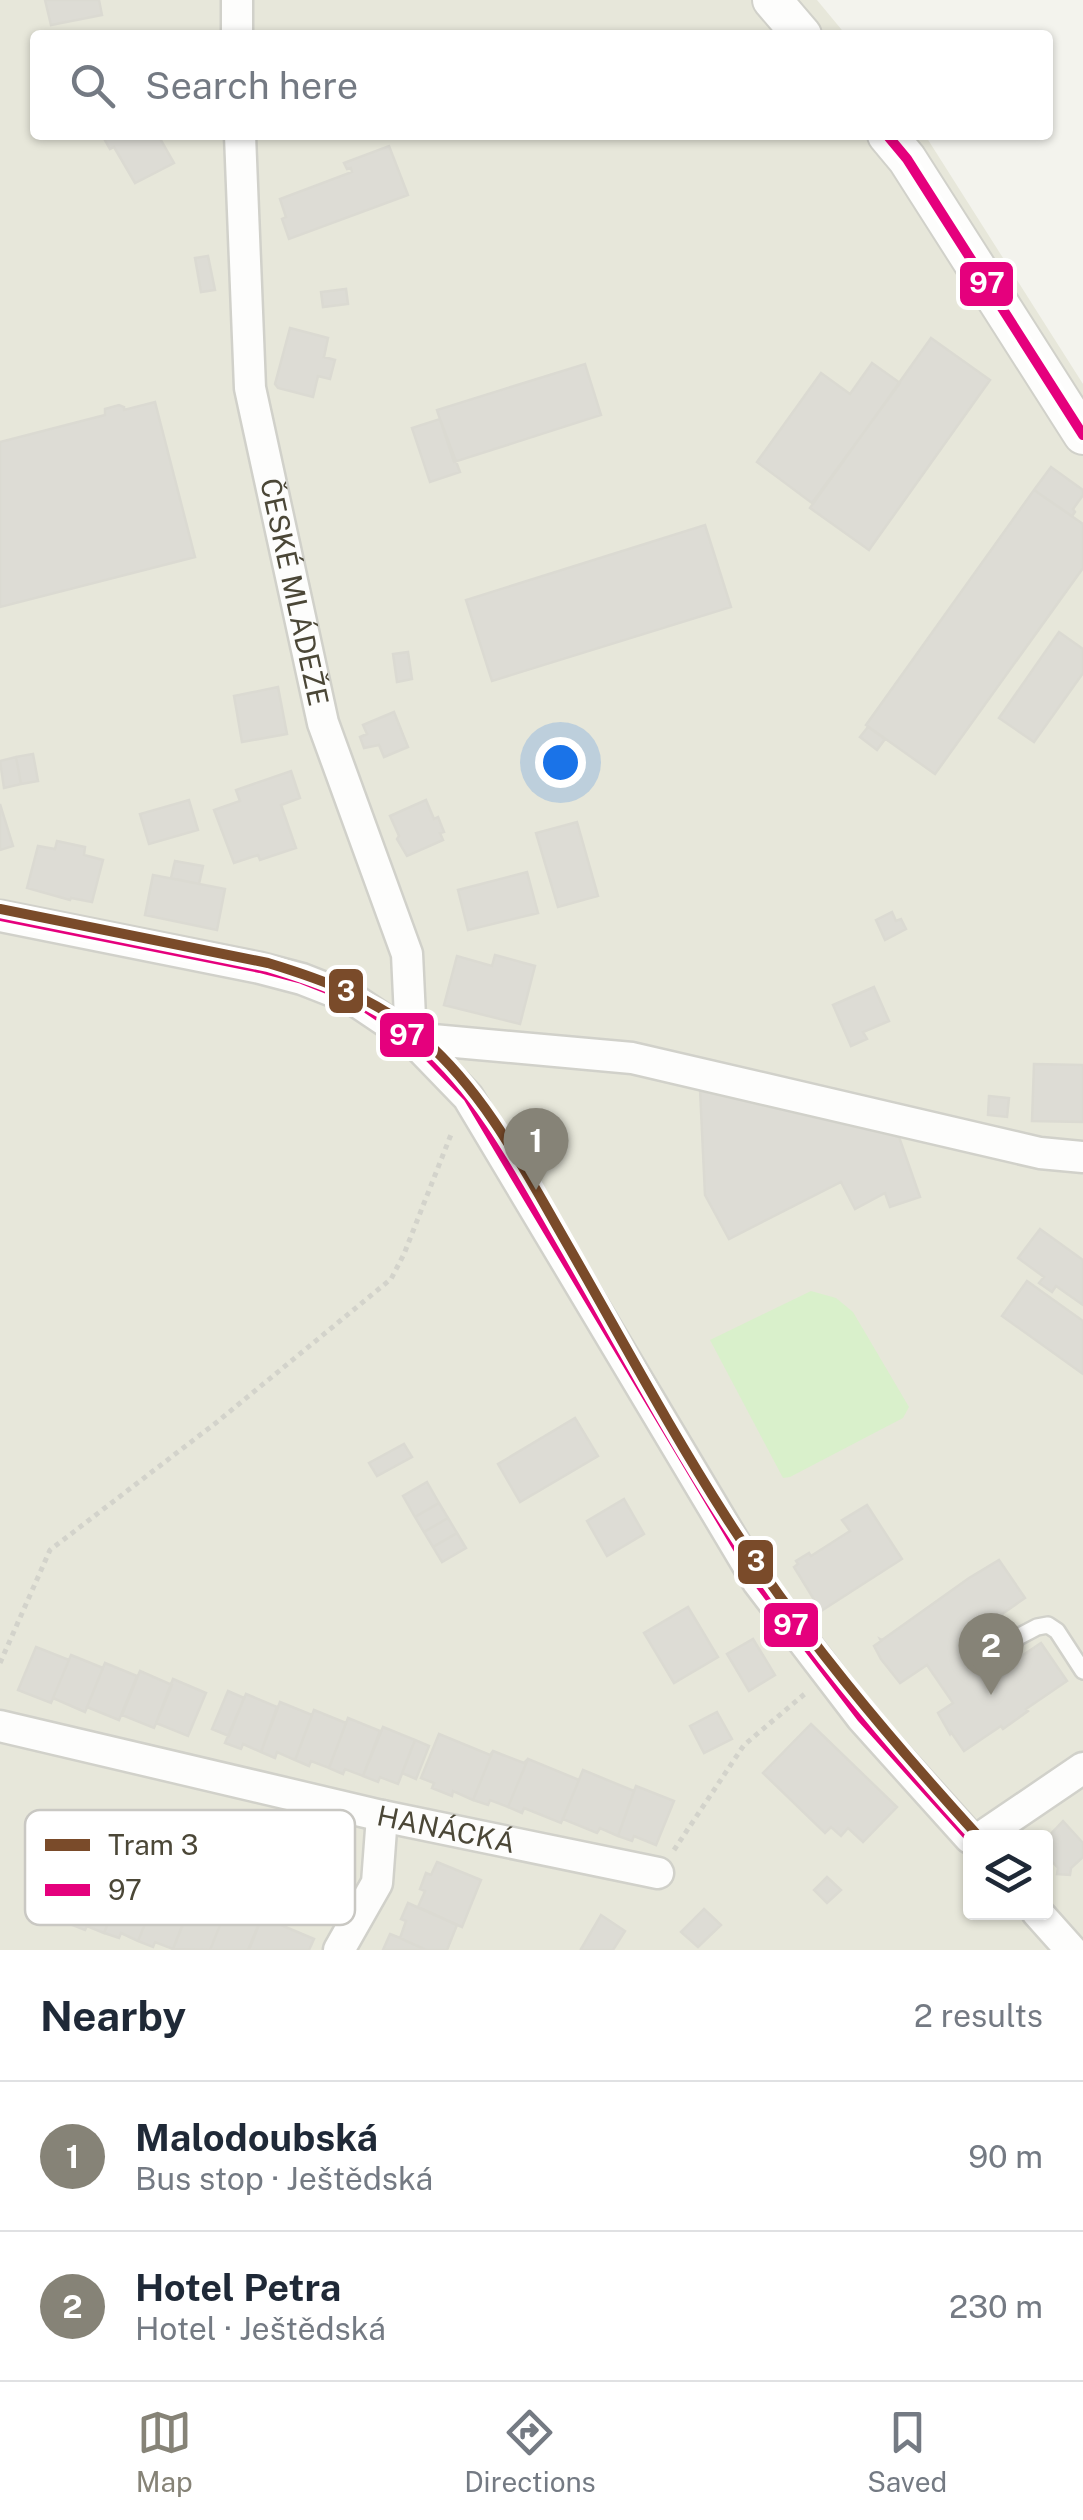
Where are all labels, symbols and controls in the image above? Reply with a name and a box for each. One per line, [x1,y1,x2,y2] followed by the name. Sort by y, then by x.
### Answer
[30,30,1053,140] search box
[65,58,120,113] icon: search
[145,63,358,108] text: Search here
[958,260,1015,308] line badge: 97
[969,266,1005,299] text: 97
[254,475,336,709] street label: ČESKÉ MLÁDEŽE
[535,737,586,788] your location
[327,967,365,1015] line badge: 3
[337,974,355,1007] text: 3
[378,1011,436,1059] line badge: 97
[389,1018,425,1051] text: 97
[504,1108,568,1190] pin: 1
[736,1538,775,1586] line badge: 3
[747,1544,765,1577] text: 3
[762,1601,820,1649] line badge: 97
[773,1608,809,1641] text: 97
[958,1612,1024,1695] pin: 2
[374,1798,518,1859] street label: HANÁCKÁ
[25,1810,355,1925] legend
[108,1828,198,1861] text: Tram 3
[963,1830,1053,1920] map controls
[963,1830,1053,1920] button: layers
[108,1873,142,1906] text: 97
[40,1991,186,2040] text: Nearby
[914,1997,1043,2034] text: 2 results
[135,2115,378,2160] text: Malodoubská
[66,2138,79,2175] text: 1
[968,2138,1043,2175] text: 90 m
[135,2160,433,2197] text: Bus stop · Ještědská
[135,2265,341,2310] text: Hotel Petra
[62,2288,83,2325] text: 2
[949,2288,1043,2325] text: 230 m
[135,2310,386,2347] text: Hotel · Ještědská
[136,2405,193,2498] tab: Map
[464,2405,596,2498] tab: Directions
[867,2405,947,2498] tab: Saved

